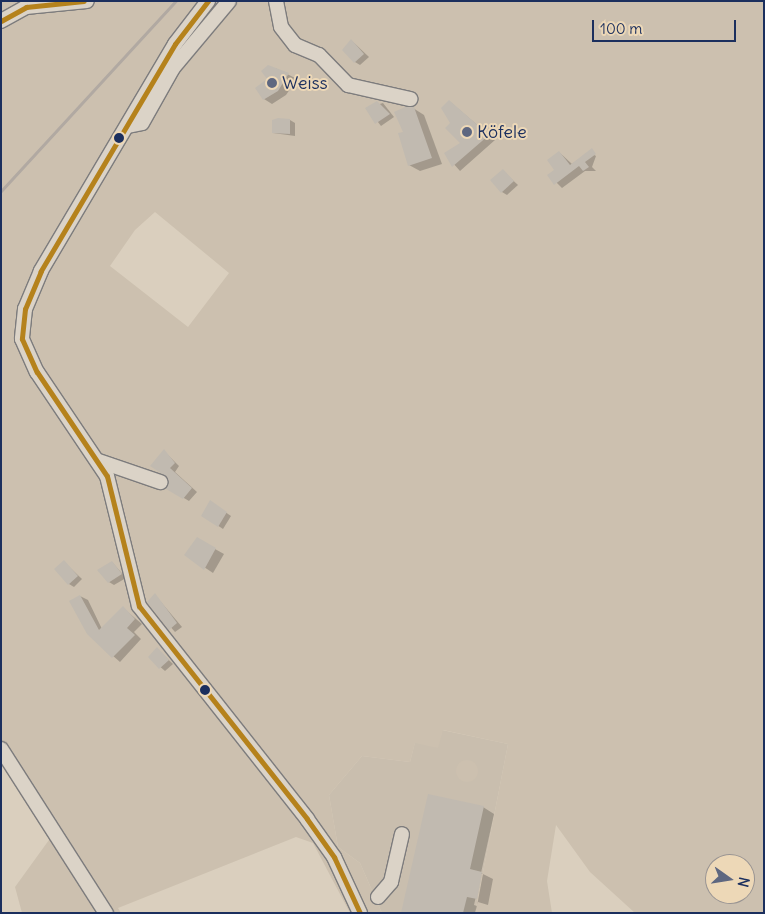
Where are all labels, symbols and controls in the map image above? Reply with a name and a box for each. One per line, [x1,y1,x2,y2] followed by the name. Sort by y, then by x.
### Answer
[595,10,739,42] scale bar
[600,19,642,38] text: 100 m
[282,72,328,94] place label: Weiss
[266,77,278,89] marker: Weiss
[477,121,527,143] place label: Köfele
[461,126,473,138] marker: Köfele
[114,133,124,143] unlabelled marker
[200,685,210,695] unlabelled marker
[705,854,755,904] north arrow
[734,875,754,889] text: N

